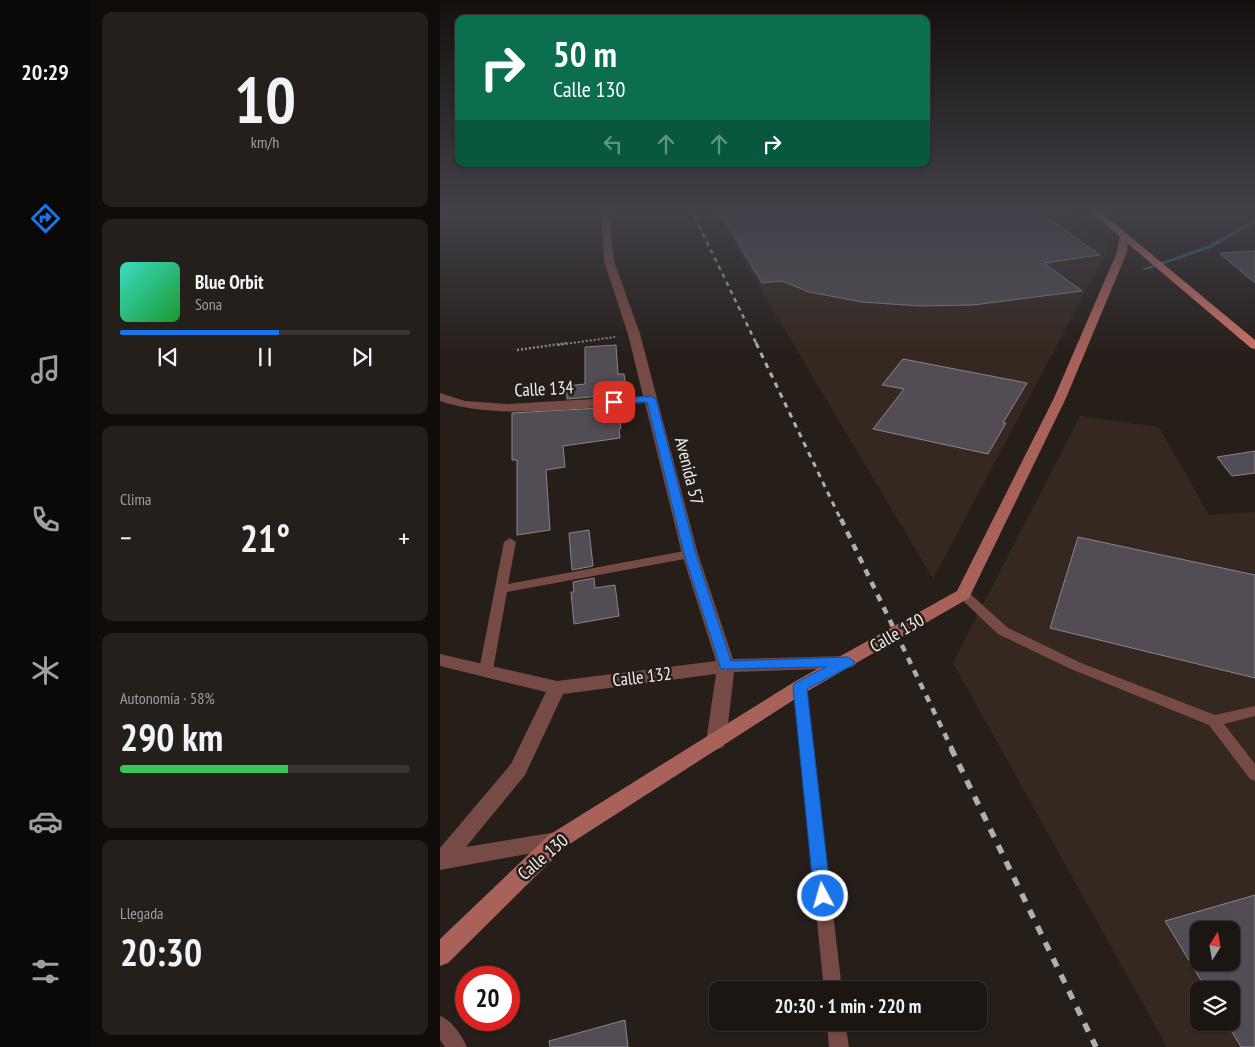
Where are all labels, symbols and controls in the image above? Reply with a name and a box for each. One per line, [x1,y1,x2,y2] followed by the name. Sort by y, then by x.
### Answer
[553,31,617,77] text: 50 m
[470,35,535,100] icon: right
[234,57,296,141] text: 10
[21,58,69,86] text: 20:29
[553,75,625,103] text: Calle 130
[599,130,627,158] icon: left
[652,130,680,158] icon: ahead
[705,130,733,158] icon: ahead
[758,130,786,158] icon: right
[251,132,279,152] text: km/h
[28,201,63,236] icon: directions
[195,270,264,294] text: Blue Orbit
[195,294,222,314] text: Sona
[154,343,182,371] icon: previous
[251,343,279,371] icon: pause
[348,343,376,371] icon: next
[28,352,63,387] icon: music
[514,375,574,402] street label: Calle 134
[593,381,635,423] pin
[600,388,628,416] icon: arrive
[670,435,709,507] street label: Avenida 57
[120,489,151,509] text: Clima
[28,502,63,537] icon: phone
[240,513,290,562] text: 21°
[120,519,132,556] text: −
[398,519,410,556] text: +
[865,608,928,657] street label: Calle 130
[28,653,63,688] icon: climate
[611,661,673,692] street label: Calle 132
[120,688,215,708] text: Autonomía · 58%
[120,712,223,761] text: 290 km
[28,804,63,839] icon: car
[513,829,573,885] street label: Calle 130
[796,869,848,921] position arrow
[120,903,164,923] text: Llegada
[1190,921,1240,971] north arrow
[1190,921,1240,1031] map controls
[120,927,202,976] text: 20:30
[28,954,63,989] icon: filters
[455,966,520,1031] speed limit sign: 20
[1190,981,1240,1031] button: layers
[775,994,921,1018] text: 20:30 · 1 min · 220 m

